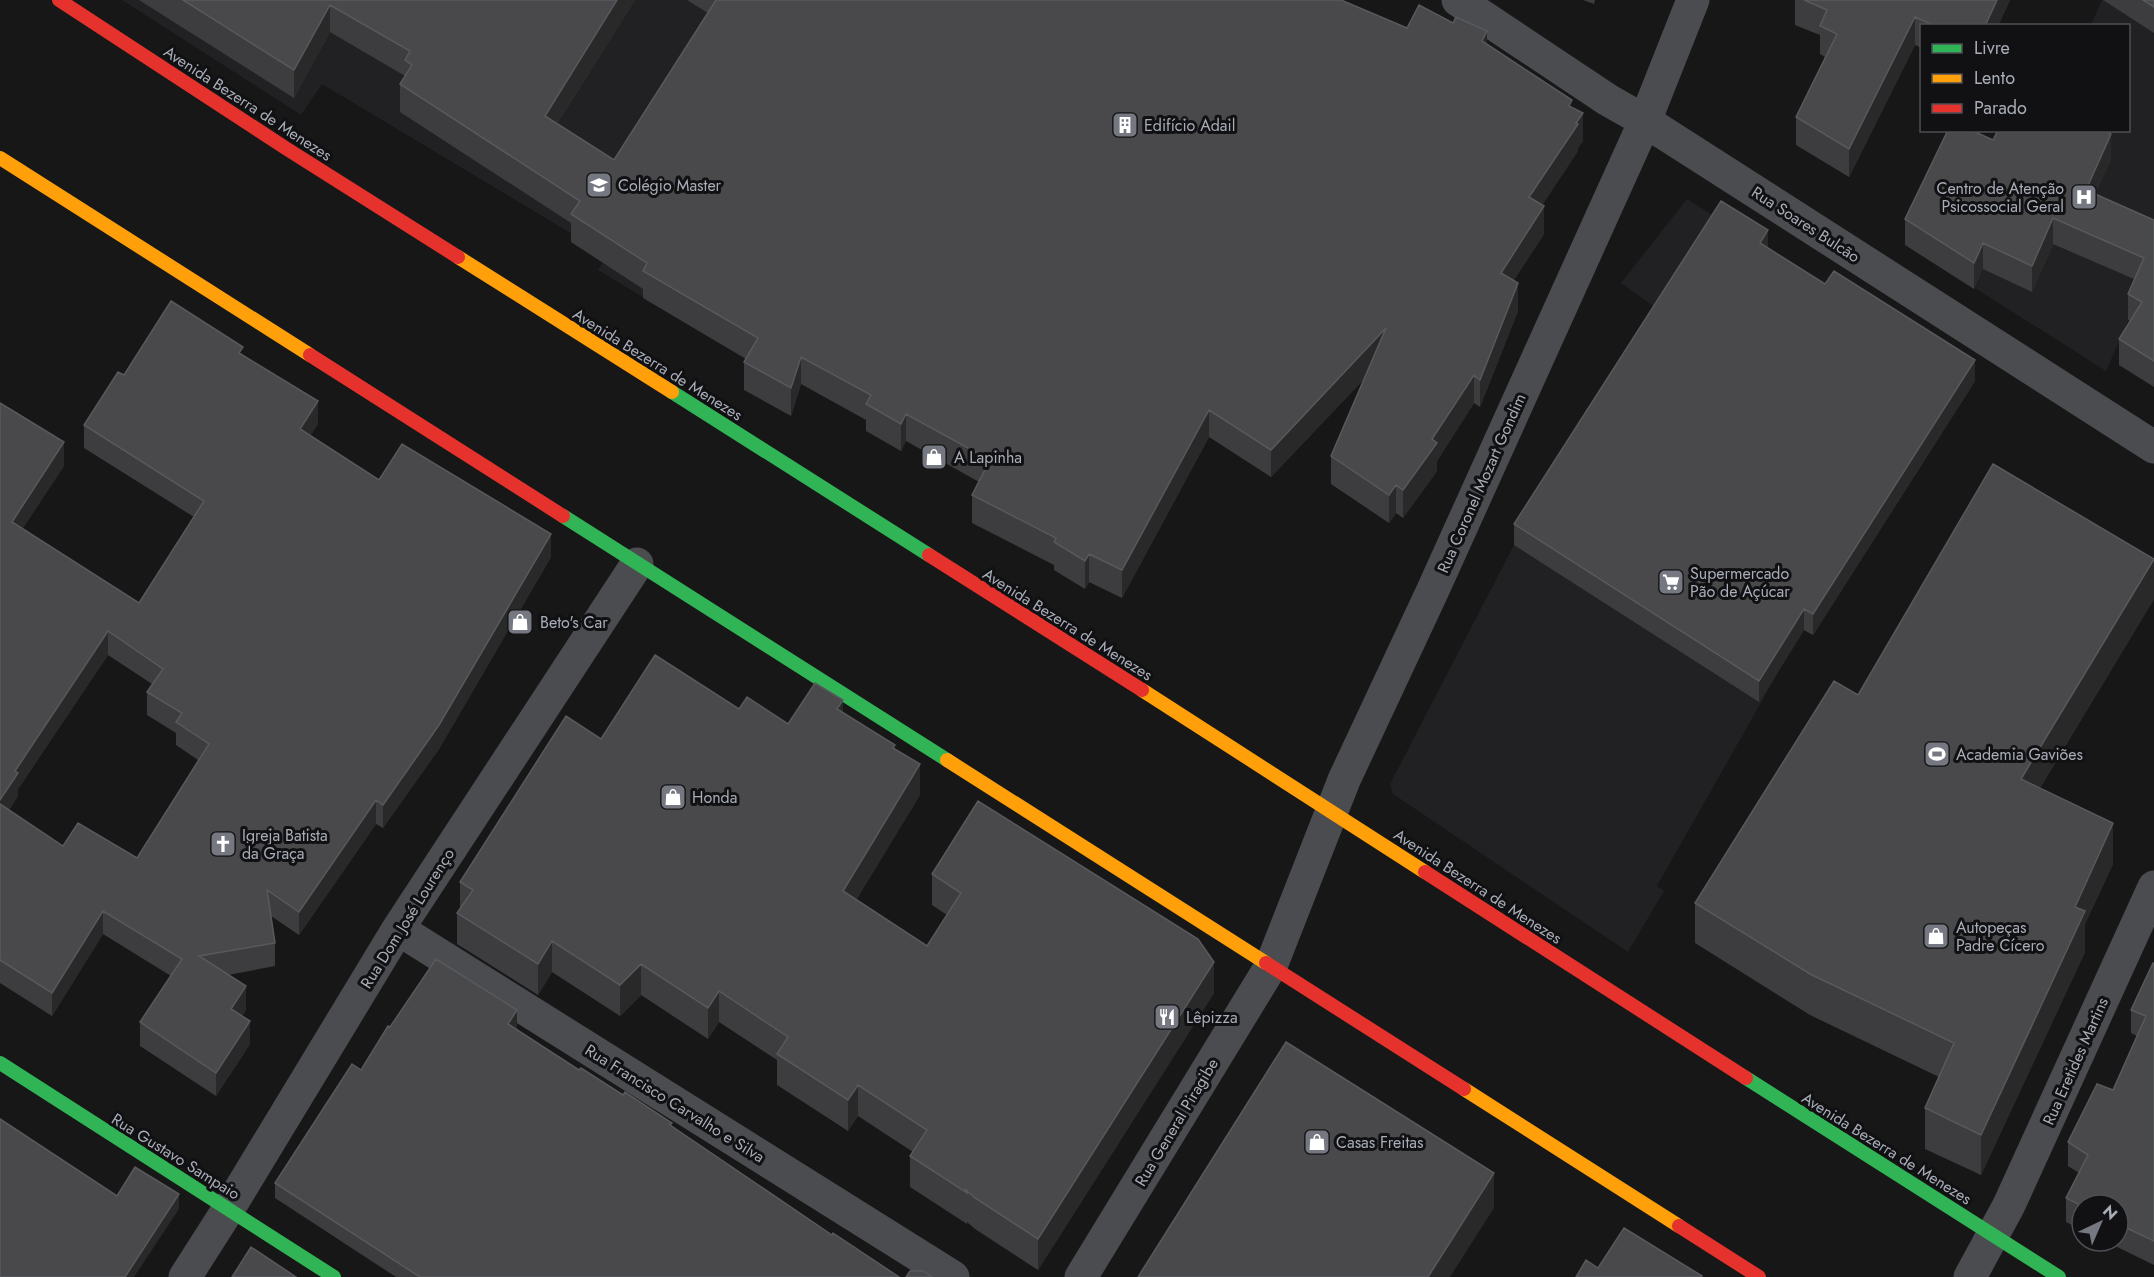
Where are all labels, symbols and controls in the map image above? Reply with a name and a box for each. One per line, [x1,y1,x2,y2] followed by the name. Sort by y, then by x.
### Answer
[1920,24,2130,132] legend
[1974,35,2010,61] text: Livre
[159,40,336,167] street label: Avenida Bezerra de Menezes
[1974,65,2015,91] text: Lento
[1974,95,2027,121] text: Parado
[1110,110,1140,140] building icon: Edifício Adail
[1144,114,1235,137] place label: Edifício Adail
[584,170,614,200] school or university icon: Colégio Master
[618,174,722,197] place label: Colégio Master
[1936,177,2064,218] place label: Centro de Atenção Psicossocial Geral
[1747,181,1865,268] street label: Rua Soares Bulcão
[2069,182,2099,212] hospital icon: Centro de Atenção Psicossocial Geral
[568,303,747,426] street label: Avenida Bezerra de Menezes
[1431,390,1532,577] street label: Rua Coronel Mozart Gondim
[919,442,949,472] shop icon: A Lapinha
[954,446,1022,469] place label: A Lapinha
[1690,562,1790,603] place label: Supermercado Pão de Açúcar
[978,563,1157,686] street label: Avenida Bezerra de Menezes
[1656,567,1686,597] supermarket icon: Supermercado Pão de Açúcar
[505,607,535,637] shop icon: Beto's Car
[540,611,608,634] place label: Beto's Car
[1922,739,1952,769] sports icon: Academia Gaviões
[1956,743,2083,766] place label: Academia Gaviões
[658,782,688,812] shop icon: Honda
[692,786,737,809] place label: Honda
[1389,823,1566,950] street label: Avenida Bezerra de Menezes
[242,824,328,865] place label: Igreja Batista da Graça
[208,829,238,859] church icon: Igreja Batista da Graça
[355,844,460,993] street label: Rua Dom José Lourenço
[1956,916,2045,957] place label: Autopeças Padre Cícero
[1921,921,1951,951] shop icon: Autopeças Padre Cícero
[2037,994,2114,1129] street label: Rua Eretides Martins
[1152,1002,1182,1032] restaurant icon: Lêpizza
[1186,1006,1238,1029] place label: Lêpizza
[580,1039,769,1168] street label: Rua Francisco Carvalho e Silva
[1129,1054,1224,1191] street label: Rua General Piragibe
[1797,1087,1976,1210] street label: Avenida Bezerra de Menezes
[107,1108,245,1205] street label: Rua Gustavo Sampaio
[1302,1127,1332,1157] shop icon: Casas Freitas
[1336,1131,1423,1154] place label: Casas Freitas
[2070,1193,2130,1253] north arrow
[2098,1200,2123,1225] text: N

